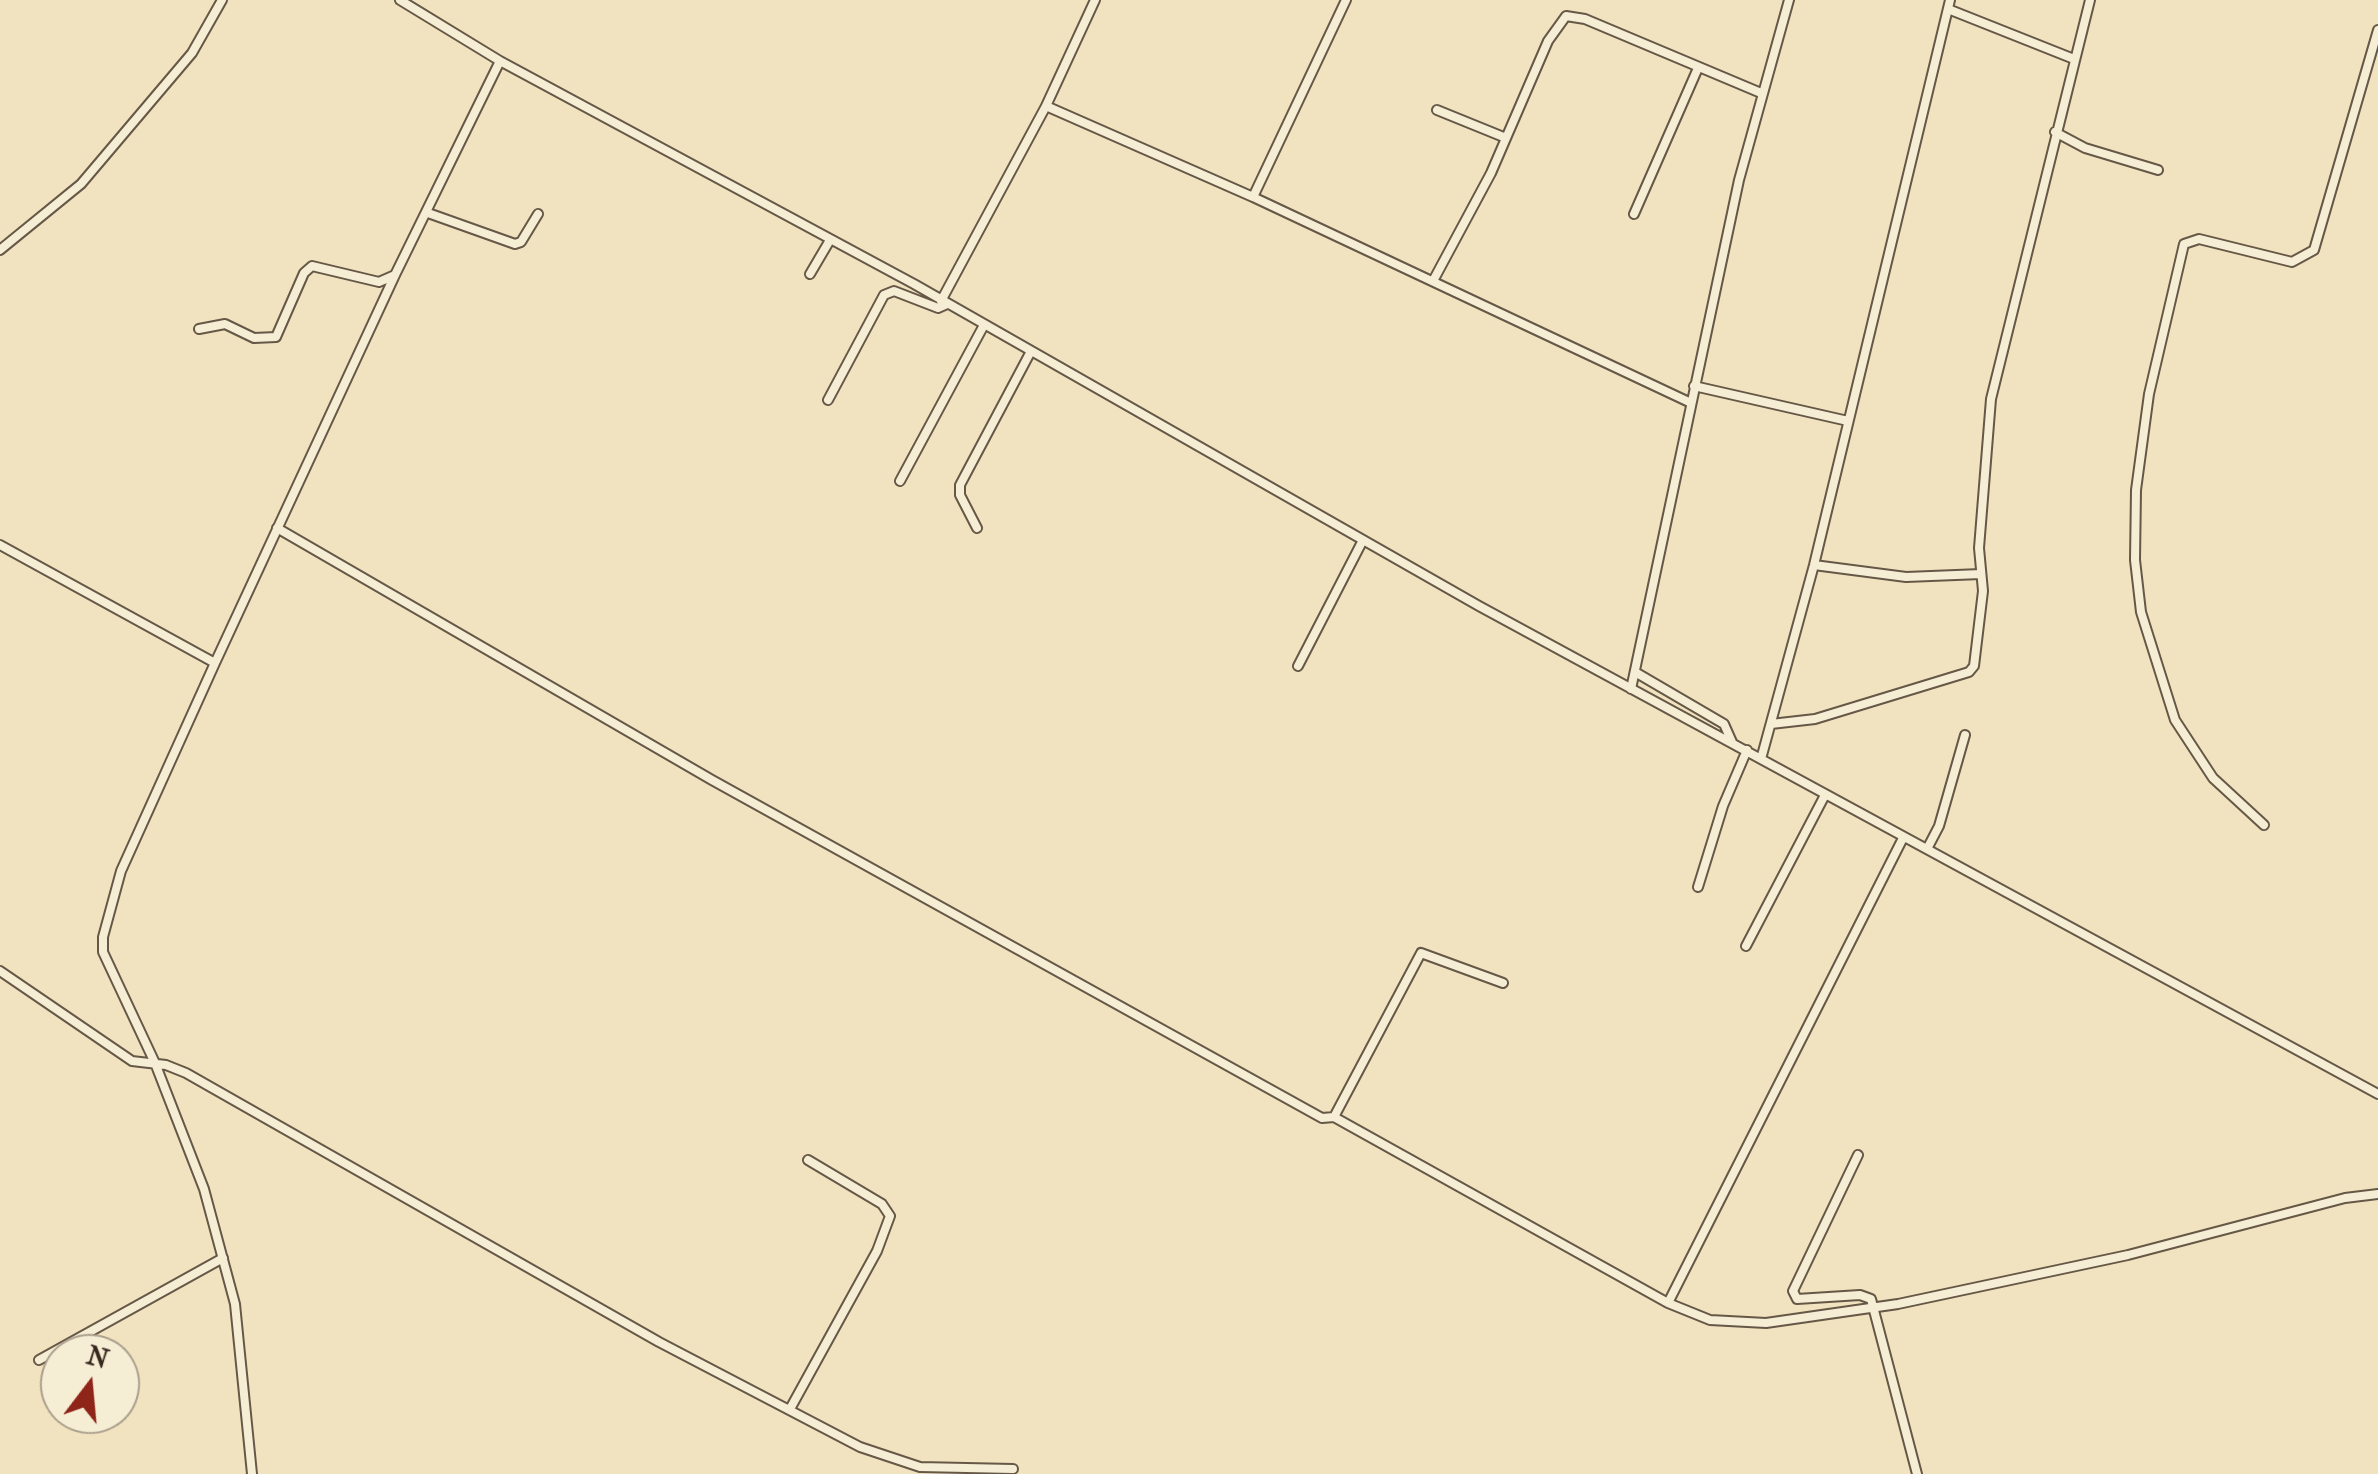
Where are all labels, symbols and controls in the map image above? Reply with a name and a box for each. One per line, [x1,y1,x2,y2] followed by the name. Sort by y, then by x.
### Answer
[40,1334,140,1434] north arrow
[83,1338,113,1375] text: N

